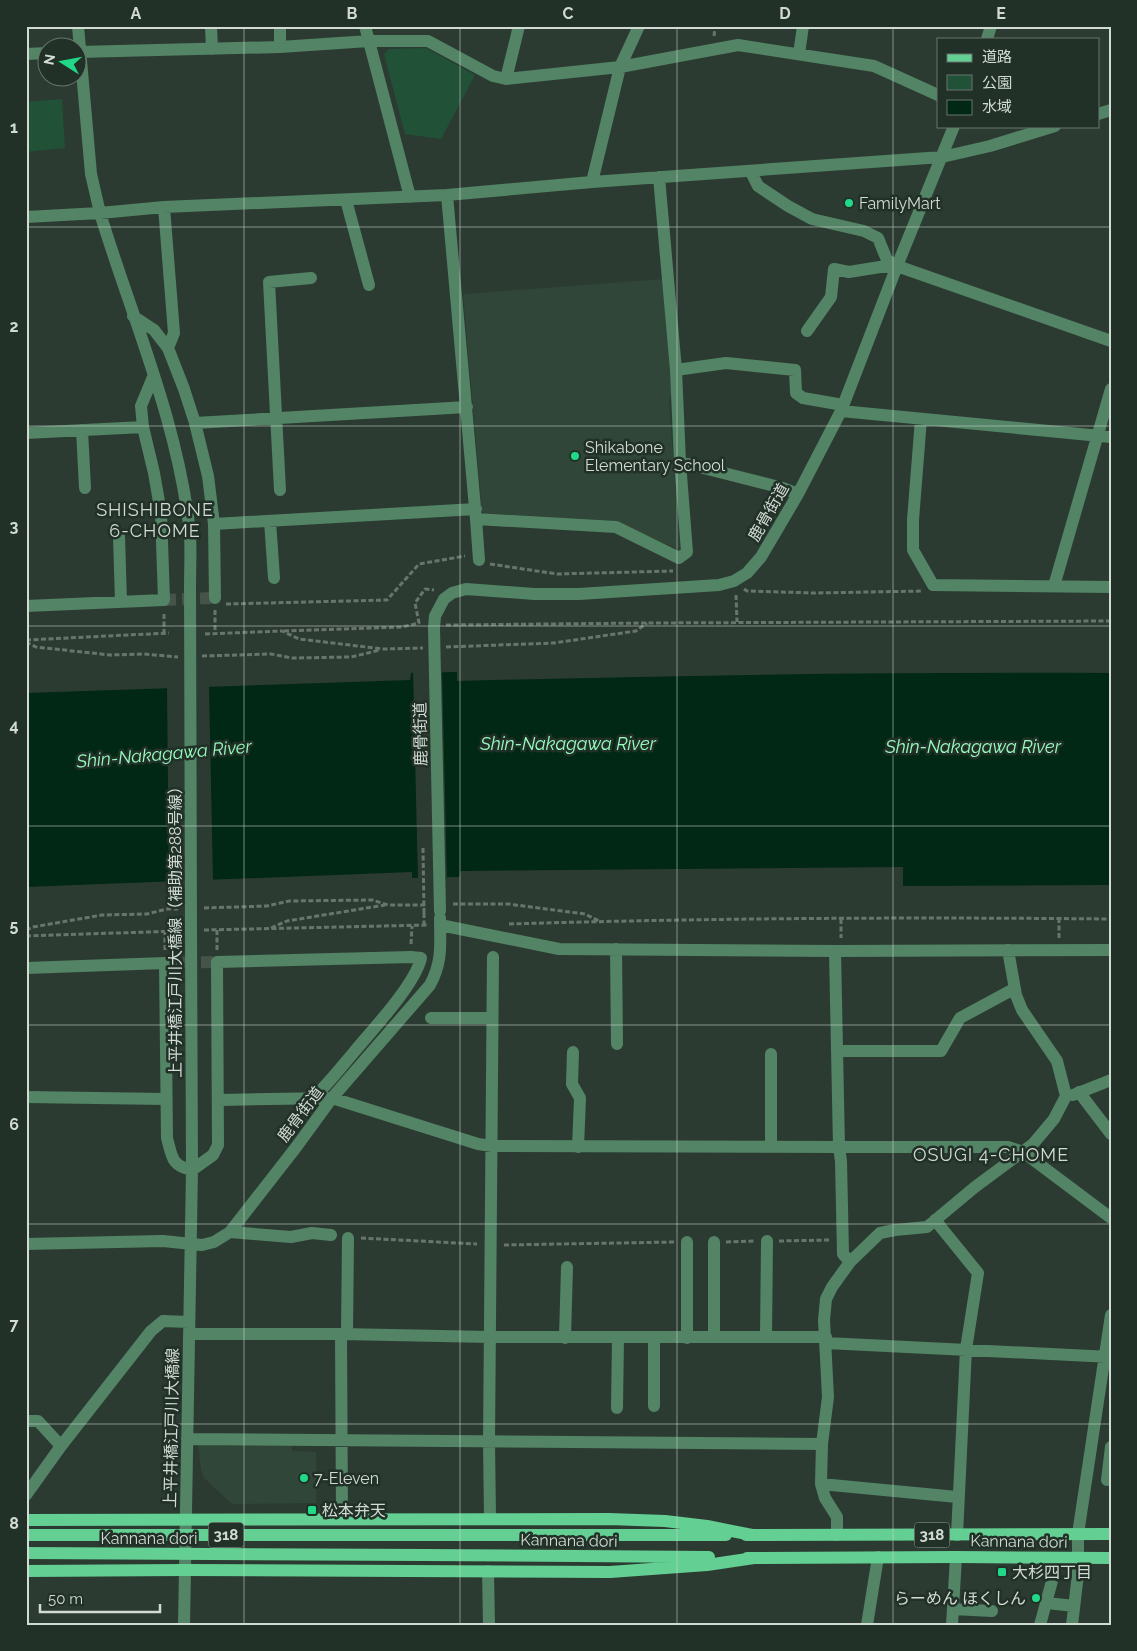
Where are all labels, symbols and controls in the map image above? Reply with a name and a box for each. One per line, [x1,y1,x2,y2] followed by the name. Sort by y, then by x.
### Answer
[131,4,142,23] text: A
[347,4,358,23] text: B
[563,4,574,23] text: C
[779,4,791,23] text: D
[996,4,1006,23] text: E
[38,38,88,88] north arrow
[937,38,1100,128] legend
[982,48,1012,66] text: 道路
[40,53,58,66] text: N
[982,74,1012,92] text: 公園
[982,98,1012,116] text: 水域
[10,118,18,137] text: 1
[859,194,941,213] place label: FamilyMart
[843,197,855,209] marker: FamilyMart
[9,317,19,336] text: 2
[585,438,726,475] place label: Shikabone Elementary School
[569,450,581,462] marker: Shikabone Elementary School
[744,480,793,545] street label: 鹿骨街道
[96,499,214,541] district label: SHISHIBONE 6-CHOME
[10,517,19,536] text: 3
[410,702,431,766] street label: 鹿骨街道
[9,716,19,735] text: 4
[479,733,657,754] water label: Shin-Nakagawa River
[75,735,253,772] water label: Shin-Nakagawa River
[884,736,1062,757] water label: Shin-Nakagawa River
[166,778,185,1078] street label: 上平井橋江戸川大橋線（補助第288号線）
[10,916,19,935] text: 5
[274,1083,327,1146] street label: 鹿骨街道
[9,1115,19,1134] text: 6
[913,1144,1069,1165] district label: OSUGI 4-CHOME
[10,1315,19,1334] text: 7
[161,1348,182,1508] street label: 上平井橋江戸川大橋線
[314,1469,379,1488] place label: 7-Eleven
[298,1472,310,1484] marker: 7-Eleven
[322,1501,386,1520] place label: 松本弁天
[306,1504,318,1516] marker: 松本弁天
[9,1514,19,1533] text: 8
[208,1522,244,1548] road number: 318
[914,1522,950,1548] road number: 318
[100,1529,198,1548] street label: Kannana dori
[520,1530,618,1551] street label: Kannana dori
[970,1531,1068,1552] street label: Kannana dori
[1012,1563,1092,1582] place label: 大杉四丁目
[996,1566,1008,1578] marker: 大杉四丁目
[40,1581,160,1613] scale bar
[894,1589,1026,1608] place label: らーめん ほくしん
[48,1590,83,1608] text: 50 m
[1030,1592,1042,1604] marker: らーめん ほくしん

